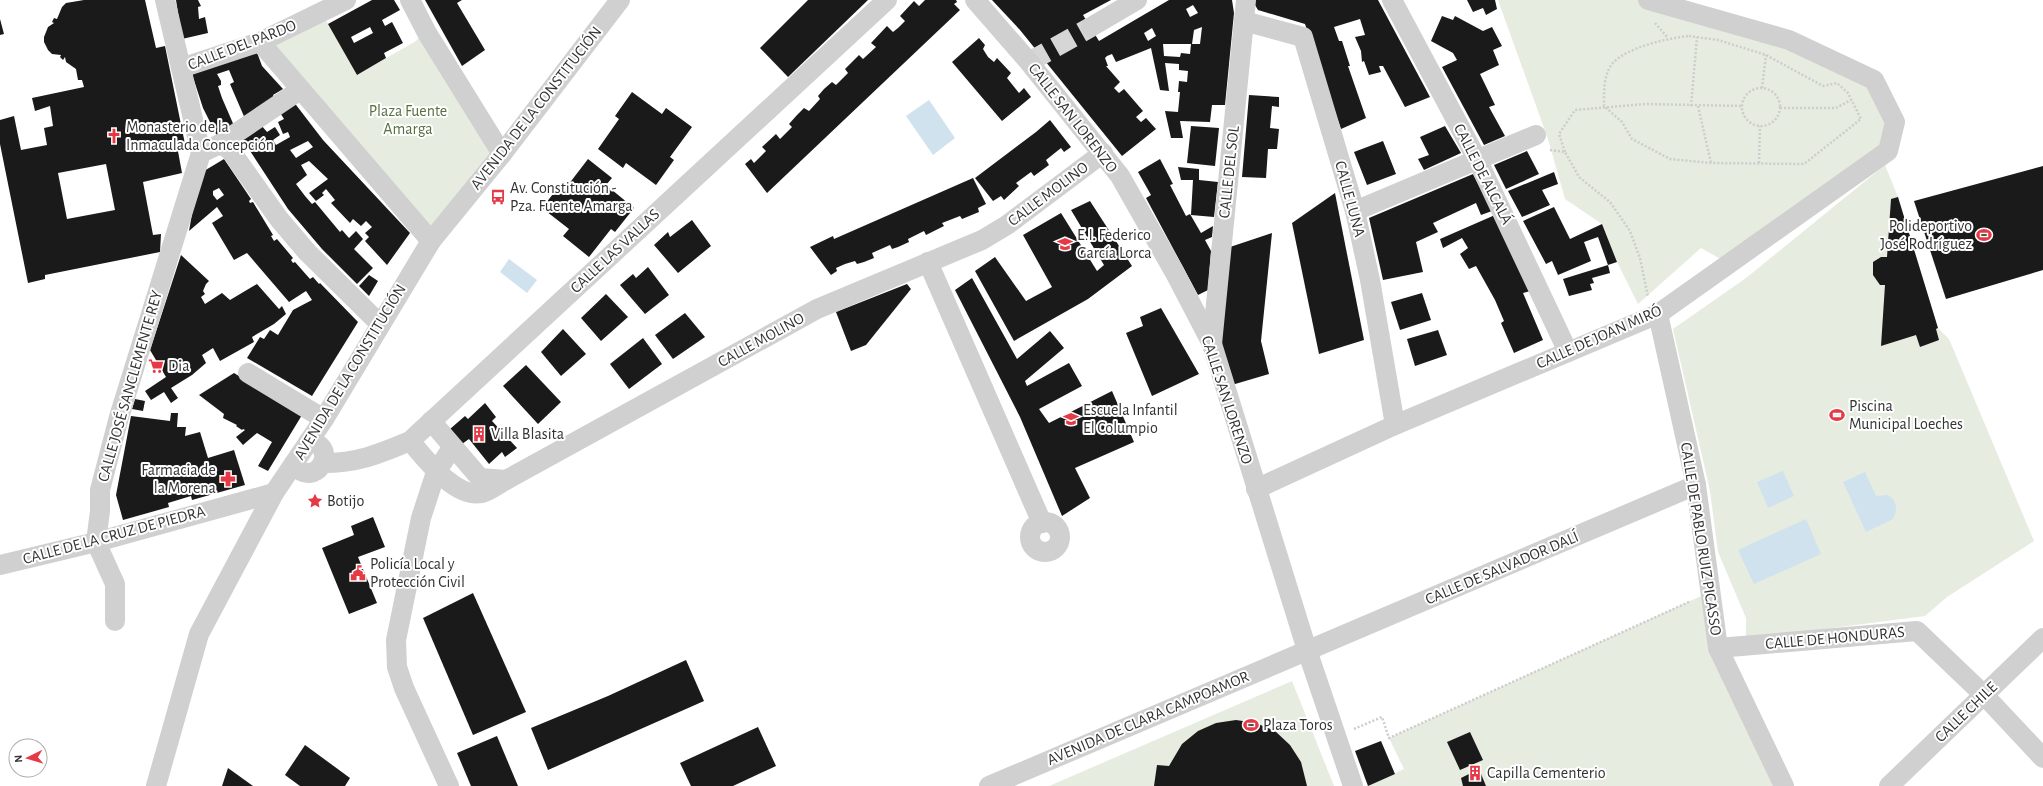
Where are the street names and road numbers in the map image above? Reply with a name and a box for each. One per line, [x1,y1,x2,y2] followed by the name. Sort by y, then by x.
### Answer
[186,17,298,73] street label: CALLE DEL PARDO
[466,22,604,192] street label: AVENIDA DE LA CONSTITUCIÓN
[1025,60,1121,176] street label: CALLE SAN LORENZO
[1451,120,1517,227] street label: CALLE DE ALCALÁ
[1216,125,1242,219] street label: CALLE DEL SOL
[1005,159,1091,229] street label: CALLE MOLINO
[1332,159,1368,239] street label: CALLE LUNA
[567,206,663,296] street label: CALLE LAS VALLAS
[289,280,409,463] street label: AVENIDA DE LA CONSTITUCIÓN
[93,287,165,484] street label: CALLE JOSÉ SANCLEMENTE REY
[1533,300,1664,372] street label: CALLE DE JOAN MIRÓ
[715,310,807,370] street label: CALLE MOLINO
[1199,334,1255,466] street label: CALLE SAN LORENZO
[1678,441,1724,637] street label: CALLE DE PABLO RUIZ PICASSO
[21,503,207,567] street label: CALLE DE LA CRUZ DE PIEDRA
[1422,526,1582,608] street label: CALLE DE SALVADOR DALÍ
[1765,624,1905,652] street label: CALLE DE HONDURAS
[1045,668,1252,768] street label: AVENIDA DE CLARA CAMPOAMOR
[1932,679,2000,745] street label: CALLE CHILE

